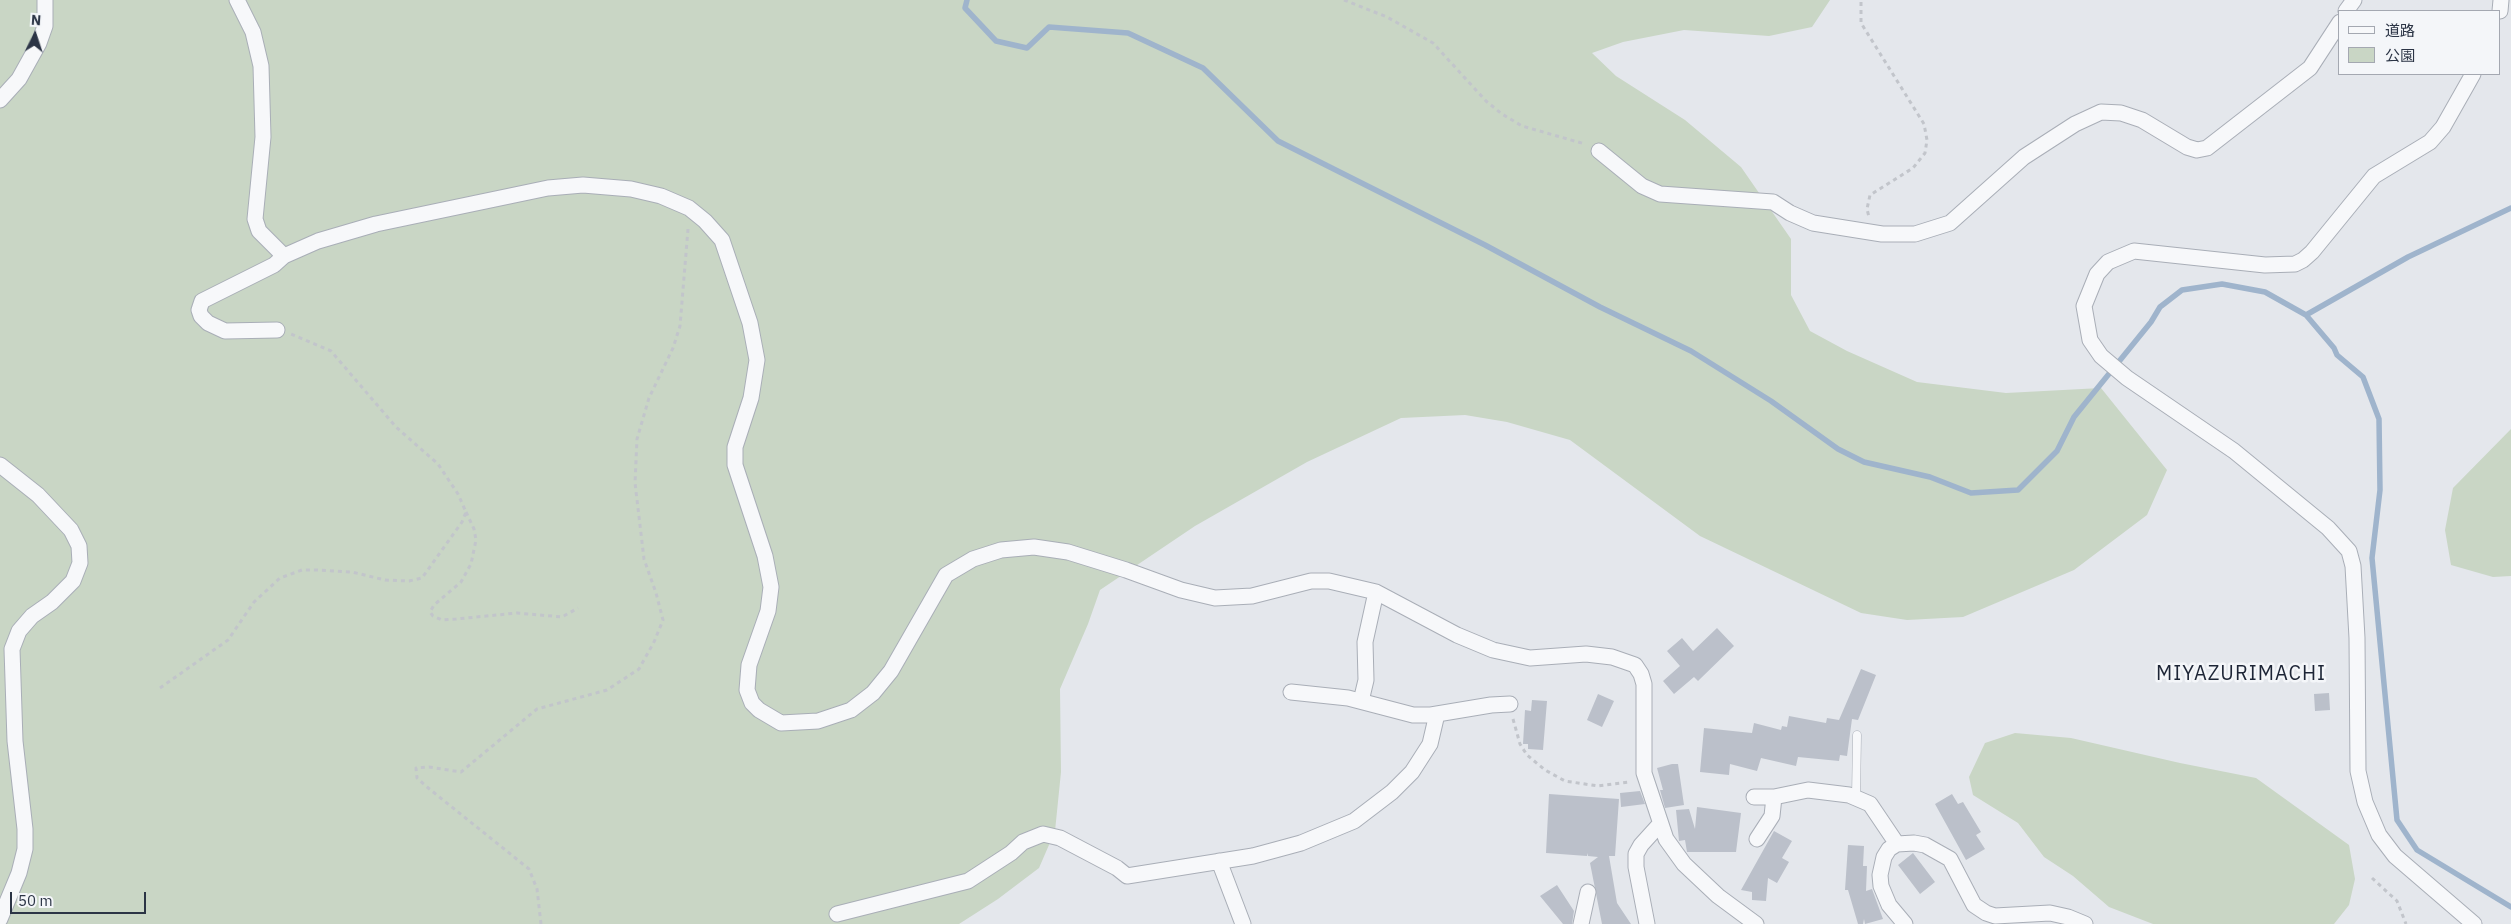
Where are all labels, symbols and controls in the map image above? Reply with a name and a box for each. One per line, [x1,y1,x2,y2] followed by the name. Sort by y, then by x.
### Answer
[10,10,60,60] north arrow
[2338,10,2501,75] legend
[30,11,42,29] text: N
[2385,21,2415,40] text: 道路
[2385,46,2415,65] text: 公園
[2154,662,2328,686] district label: MIYAZURIMACHI
[12,882,149,914] scale bar
[18,891,53,910] text: 50 m

